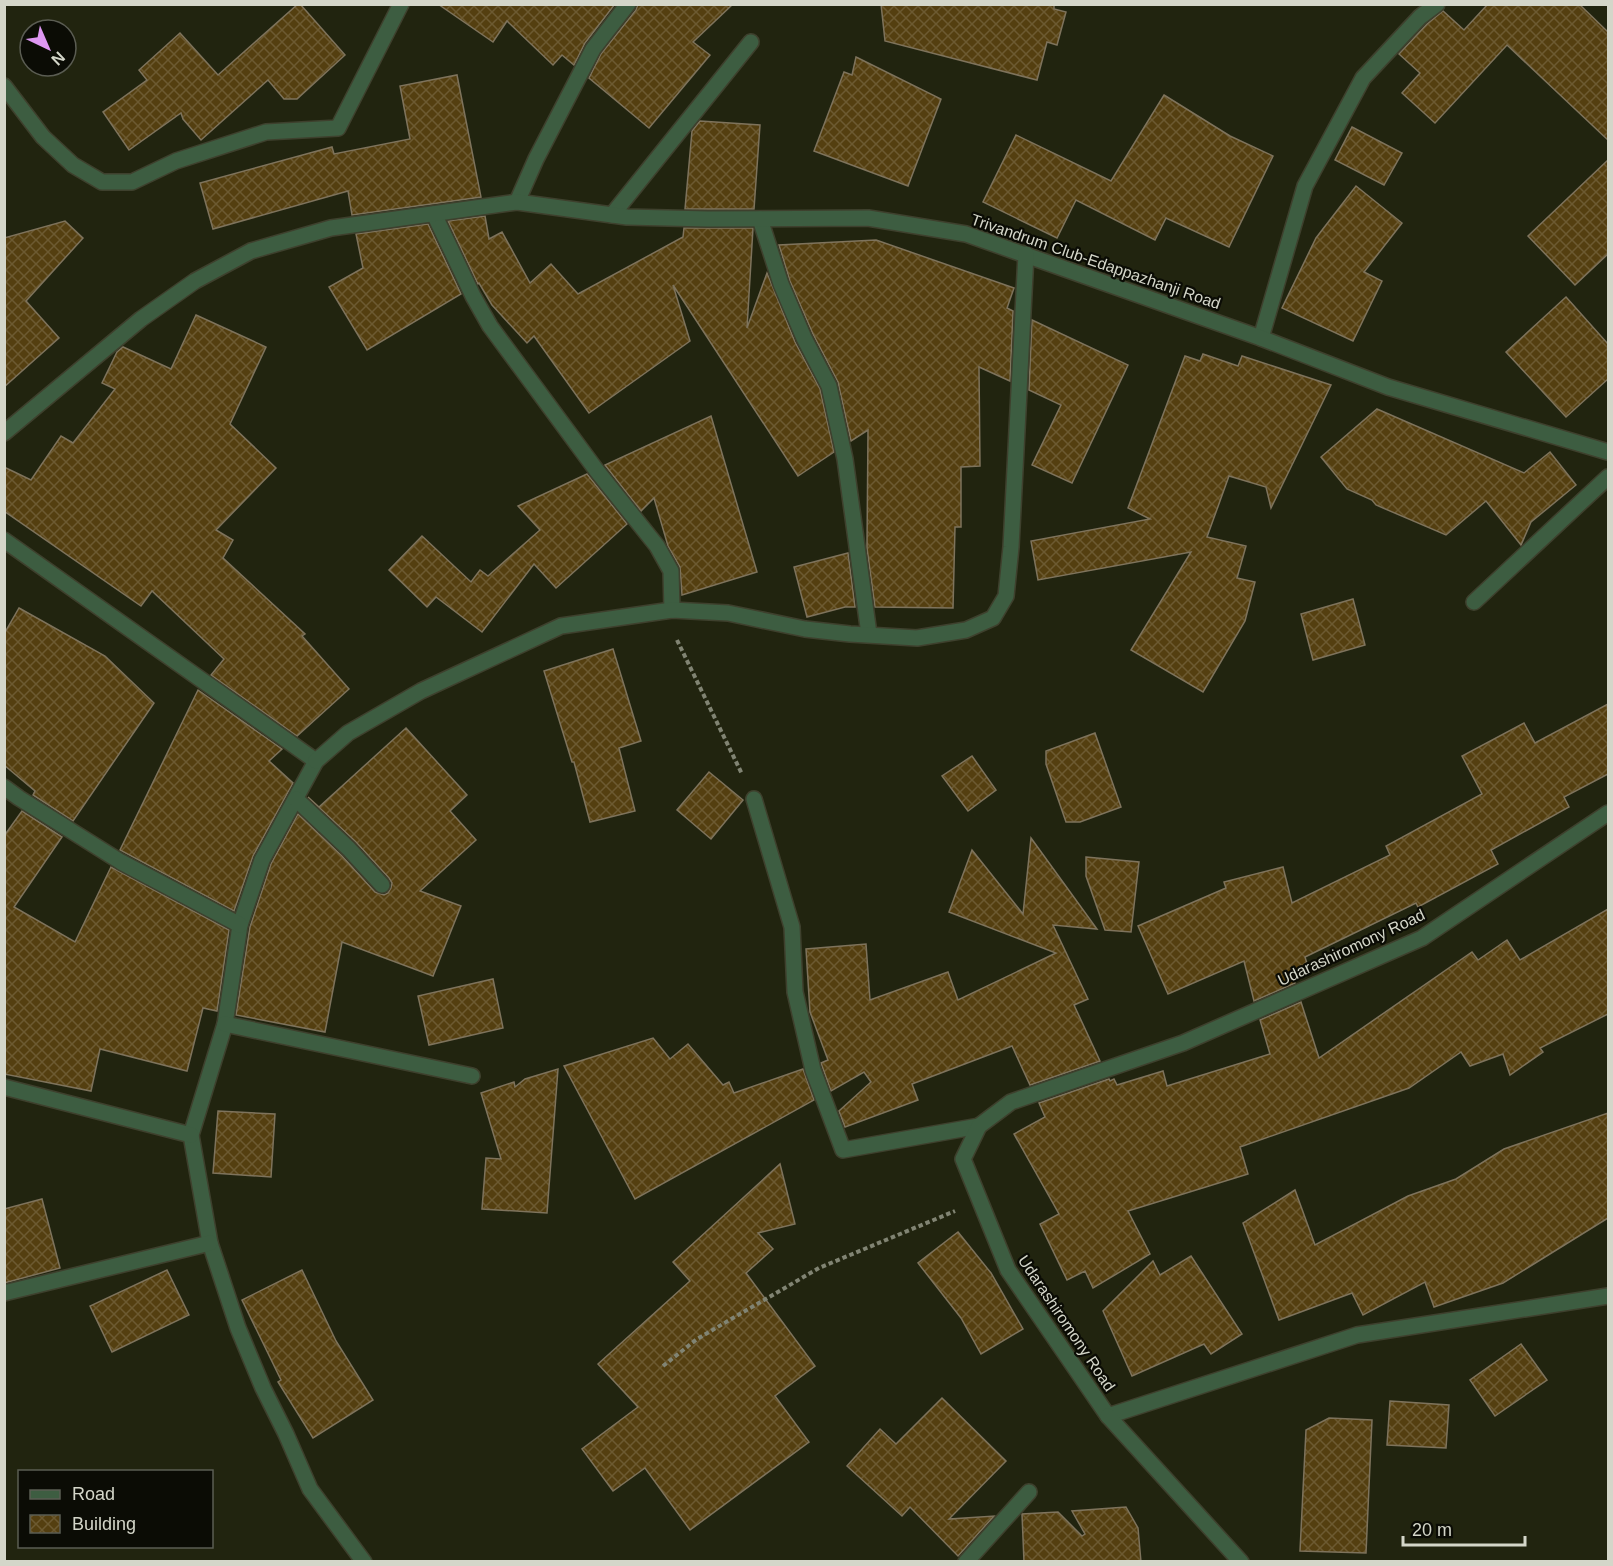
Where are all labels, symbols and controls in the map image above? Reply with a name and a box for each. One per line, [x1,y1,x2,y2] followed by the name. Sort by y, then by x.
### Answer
[18,18,78,78] north arrow
[48,48,68,69] text: N
[969,211,1223,312] street label: Trivandrum Club-Edappazhanji Road
[1275,906,1427,989] street label: Udarashiromony Road
[1015,1252,1118,1394] street label: Udarashiromony Road
[18,1470,213,1548] legend
[72,1484,115,1504] text: Road
[1403,1509,1524,1547] scale bar
[72,1514,136,1534] text: Building
[1412,1520,1452,1540] text: 20 m

